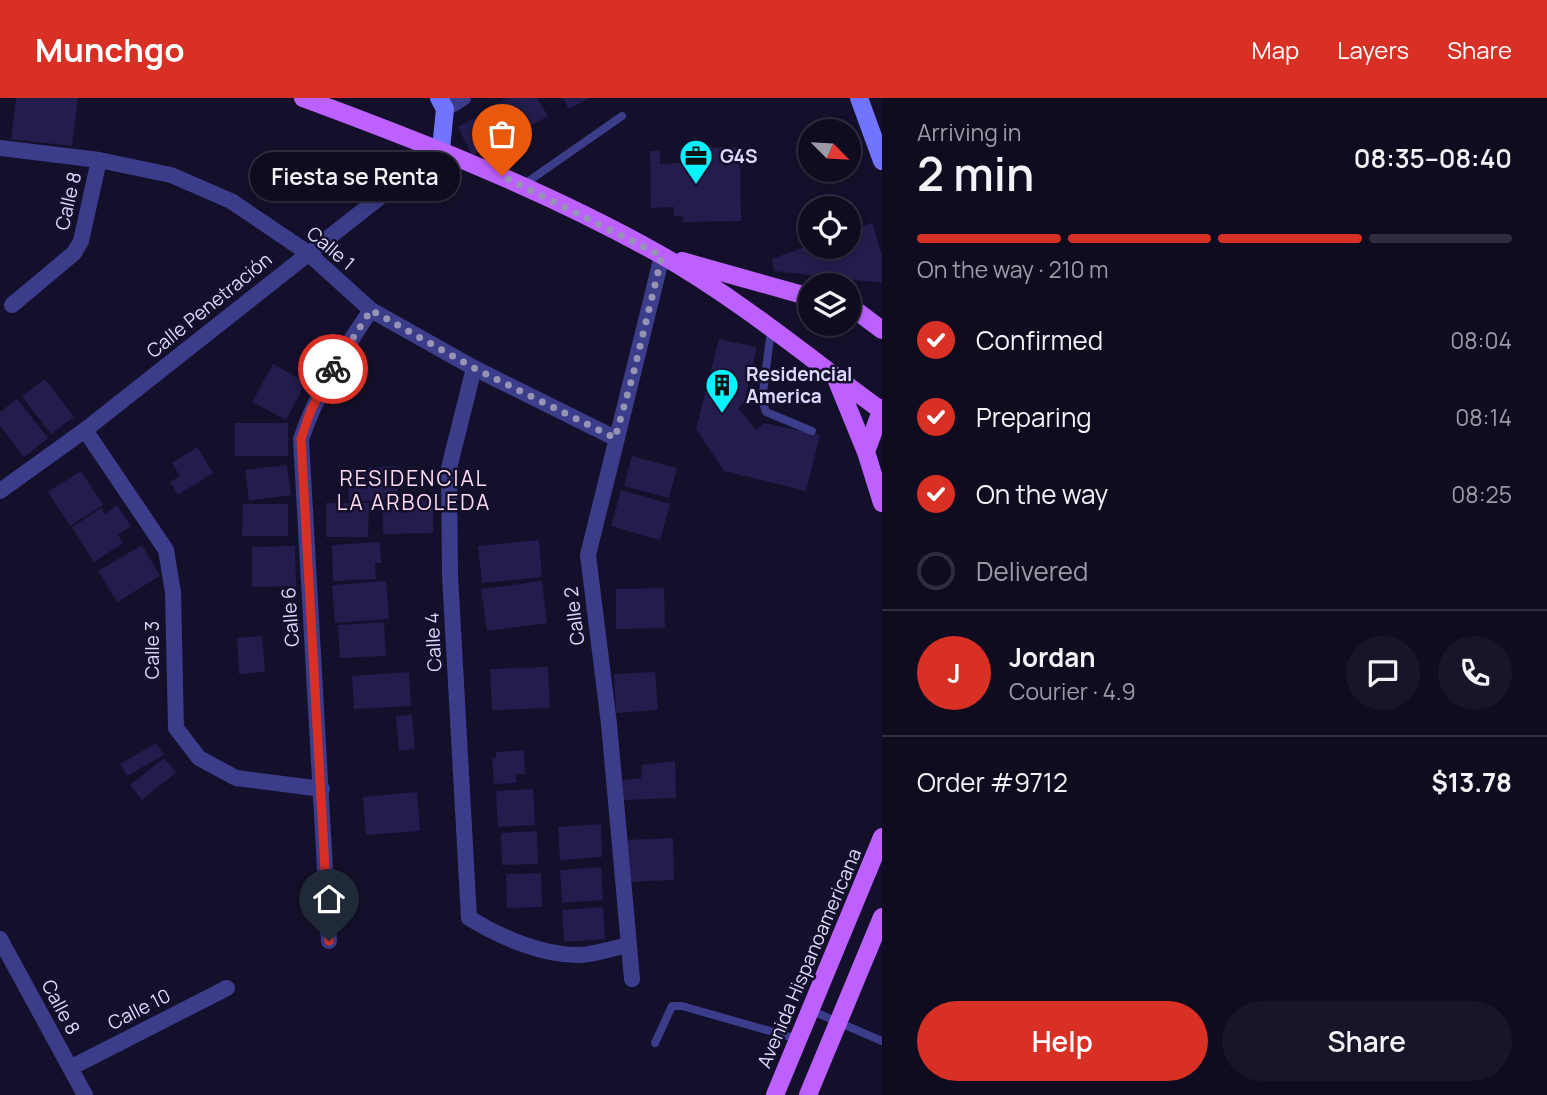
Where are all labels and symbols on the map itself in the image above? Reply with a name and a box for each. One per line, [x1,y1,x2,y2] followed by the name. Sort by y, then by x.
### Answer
[472,104,532,176] pin
[798,119,861,182] north arrow
[677,137,715,186] office icon: G4S
[720,143,758,169] place label: G4S
[250,152,460,200] callout: Fiesta se Renta
[49,169,87,233] street label: Calle 8
[301,220,361,276] street label: Calle 1
[141,246,277,364] street label: Calle Penetración
[298,334,368,404] courier
[746,361,852,409] place label: Residencial America
[703,366,741,415] building icon: Residencial America
[337,464,491,516] district label: RESIDENCIAL LA ARBOLEDA
[558,585,590,647] street label: Calle 2
[275,586,305,648] street label: Calle 6
[418,612,448,672] street label: Calle 4
[139,621,165,679] street label: Calle 3
[751,844,867,1072] street label: Avenida Hispanoamericana
[299,869,359,941] pin
[36,975,86,1039] street label: Calle 8
[103,982,175,1036] street label: Calle 10

